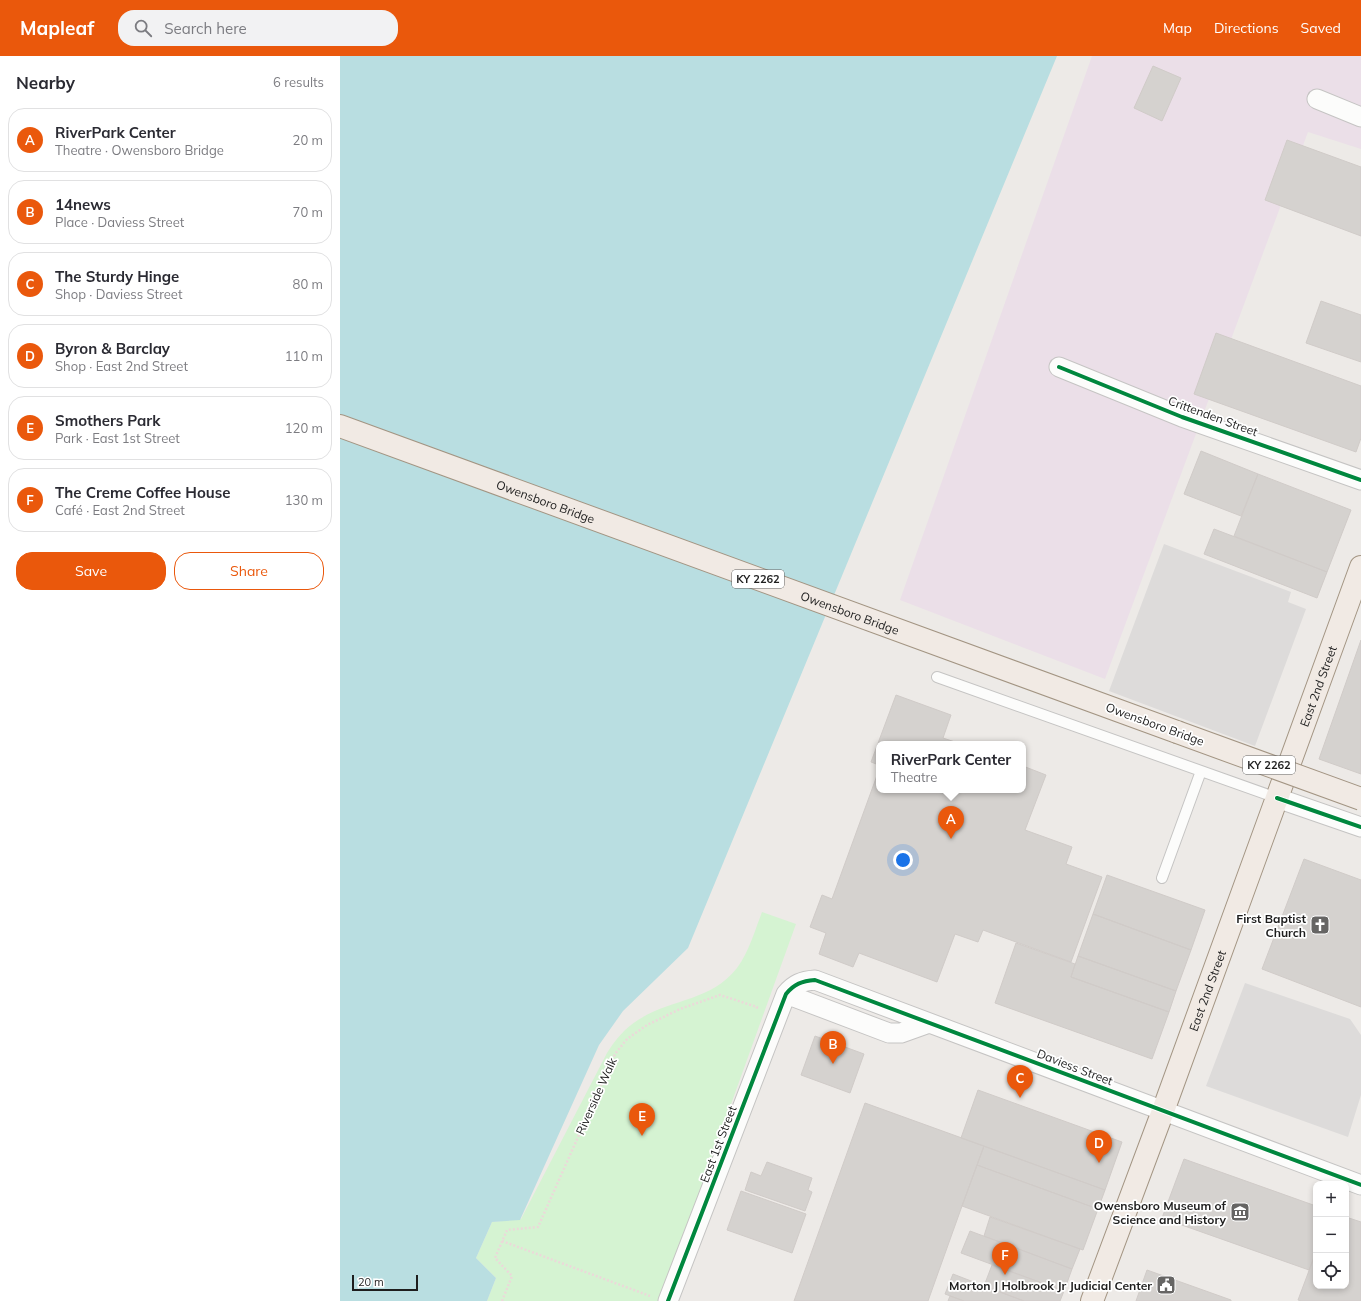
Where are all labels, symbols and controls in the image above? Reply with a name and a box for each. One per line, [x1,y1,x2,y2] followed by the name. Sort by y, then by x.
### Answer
[118,10,398,46] search box
[20,16,94,40] text: Mapleaf
[132,17,154,39] icon: search
[164,19,247,38] text: Search here
[1163,19,1192,37] text: Map
[1214,19,1279,37] text: Directions
[1301,19,1341,37] text: Saved
[16,72,75,93] text: Nearby
[273,74,324,90] text: 6 results
[55,123,176,142] text: RiverPark Center
[25,132,35,148] text: A
[293,132,323,148] text: 20 m
[55,142,224,158] text: Theatre · Owensboro Bridge
[55,195,111,214] text: 14news
[26,204,34,220] text: B
[293,204,323,220] text: 70 m
[55,214,184,230] text: Place · Daviess Street
[55,267,179,286] text: The Sturdy Hinge
[26,276,34,292] text: C
[293,276,323,292] text: 80 m
[55,286,182,302] text: Shop · Daviess Street
[55,339,170,358] text: Byron & Barclay
[25,348,35,364] text: D
[285,348,323,364] text: 110 m
[55,358,188,374] text: Shop · East 2nd Street
[1166,393,1260,439] street label: Crittenden Street
[55,411,160,430] text: Smothers Park
[26,420,34,436] text: E
[285,420,323,436] text: 120 m
[55,430,180,446] text: Park · East 1st Street
[494,476,597,526] street label: Owensboro Bridge
[55,483,231,502] text: The Creme Coffee House
[26,492,34,508] text: F
[285,492,323,508] text: 130 m
[55,502,185,518] text: Café · East 2nd Street
[16,552,166,590] button: Save
[174,552,324,590] button: Share
[732,570,784,588] road number: KY 2262
[799,588,901,637] street label: Owensboro Bridge
[1296,643,1339,729] street label: East 2nd Street
[1104,699,1206,749] street label: Owensboro Bridge
[876,741,1026,793] popup
[891,750,1011,769] text: RiverPark Center
[1243,756,1295,774] road number: KY 2262
[891,769,937,785] text: Theatre
[938,806,964,839] pin: A
[893,850,913,870] your location
[1236,911,1306,940] place label: First Baptist Church
[1309,914,1331,936] church icon: First Baptist Church
[1185,948,1228,1033] street label: East 2nd Street
[820,1031,846,1064] pin: B
[1035,1046,1115,1088] street label: Daviess Street
[572,1054,620,1137] street label: Riverside Walk
[1007,1065,1033,1098] pin: C
[629,1103,655,1136] pin: E
[696,1104,740,1184] street label: East 1st Street
[1086,1130,1112,1163] pin: D
[1313,1181,1349,1289] map controls
[1313,1181,1349,1217] button: +
[1094,1198,1227,1227] place label: Owensboro Museum of Science and History
[1229,1201,1251,1223] museum icon: Owensboro Museum of Science and History
[1313,1217,1349,1253] button: −
[992,1242,1018,1275] pin: F
[1313,1253,1349,1289] button: locate
[352,1273,418,1292] scale bar
[1155,1274,1177,1296] public building icon: Morton J Holbrook Jr Judicial Center
[358,1275,384,1289] text: 20 m
[949,1278,1152,1293] place label: Morton J Holbrook Jr Judicial Center

